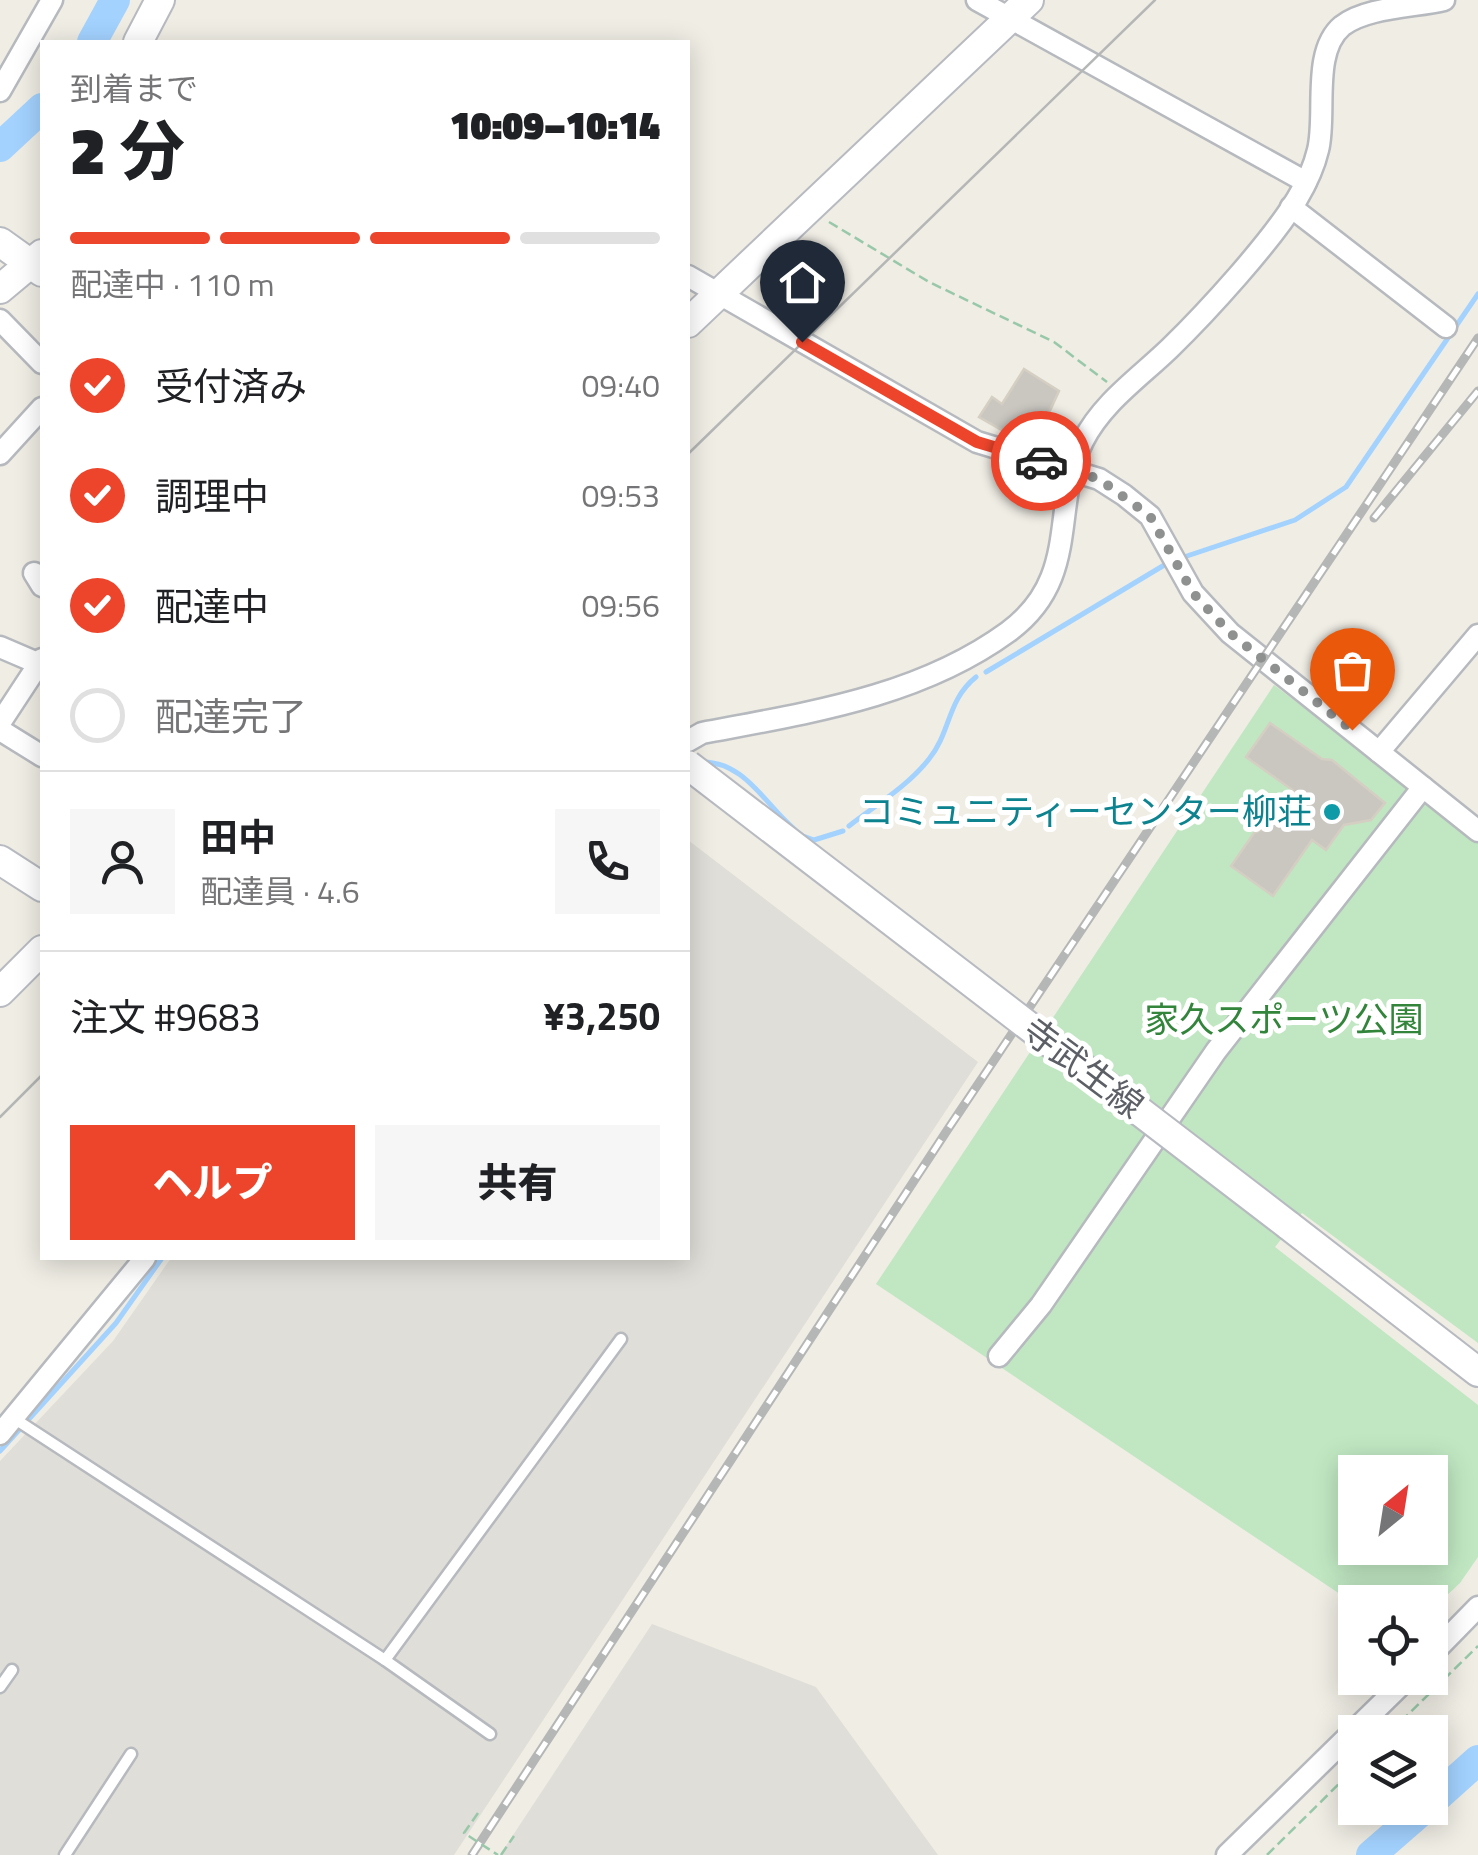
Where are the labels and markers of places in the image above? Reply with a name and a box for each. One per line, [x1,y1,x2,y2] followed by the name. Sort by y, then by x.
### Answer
[760,240,845,343] pin
[1310,628,1395,731] pin
[859,784,1312,838] place label: コミュニティーセンター柳荘
[1321,801,1343,823] marker: コミュニティーセンター柳荘

